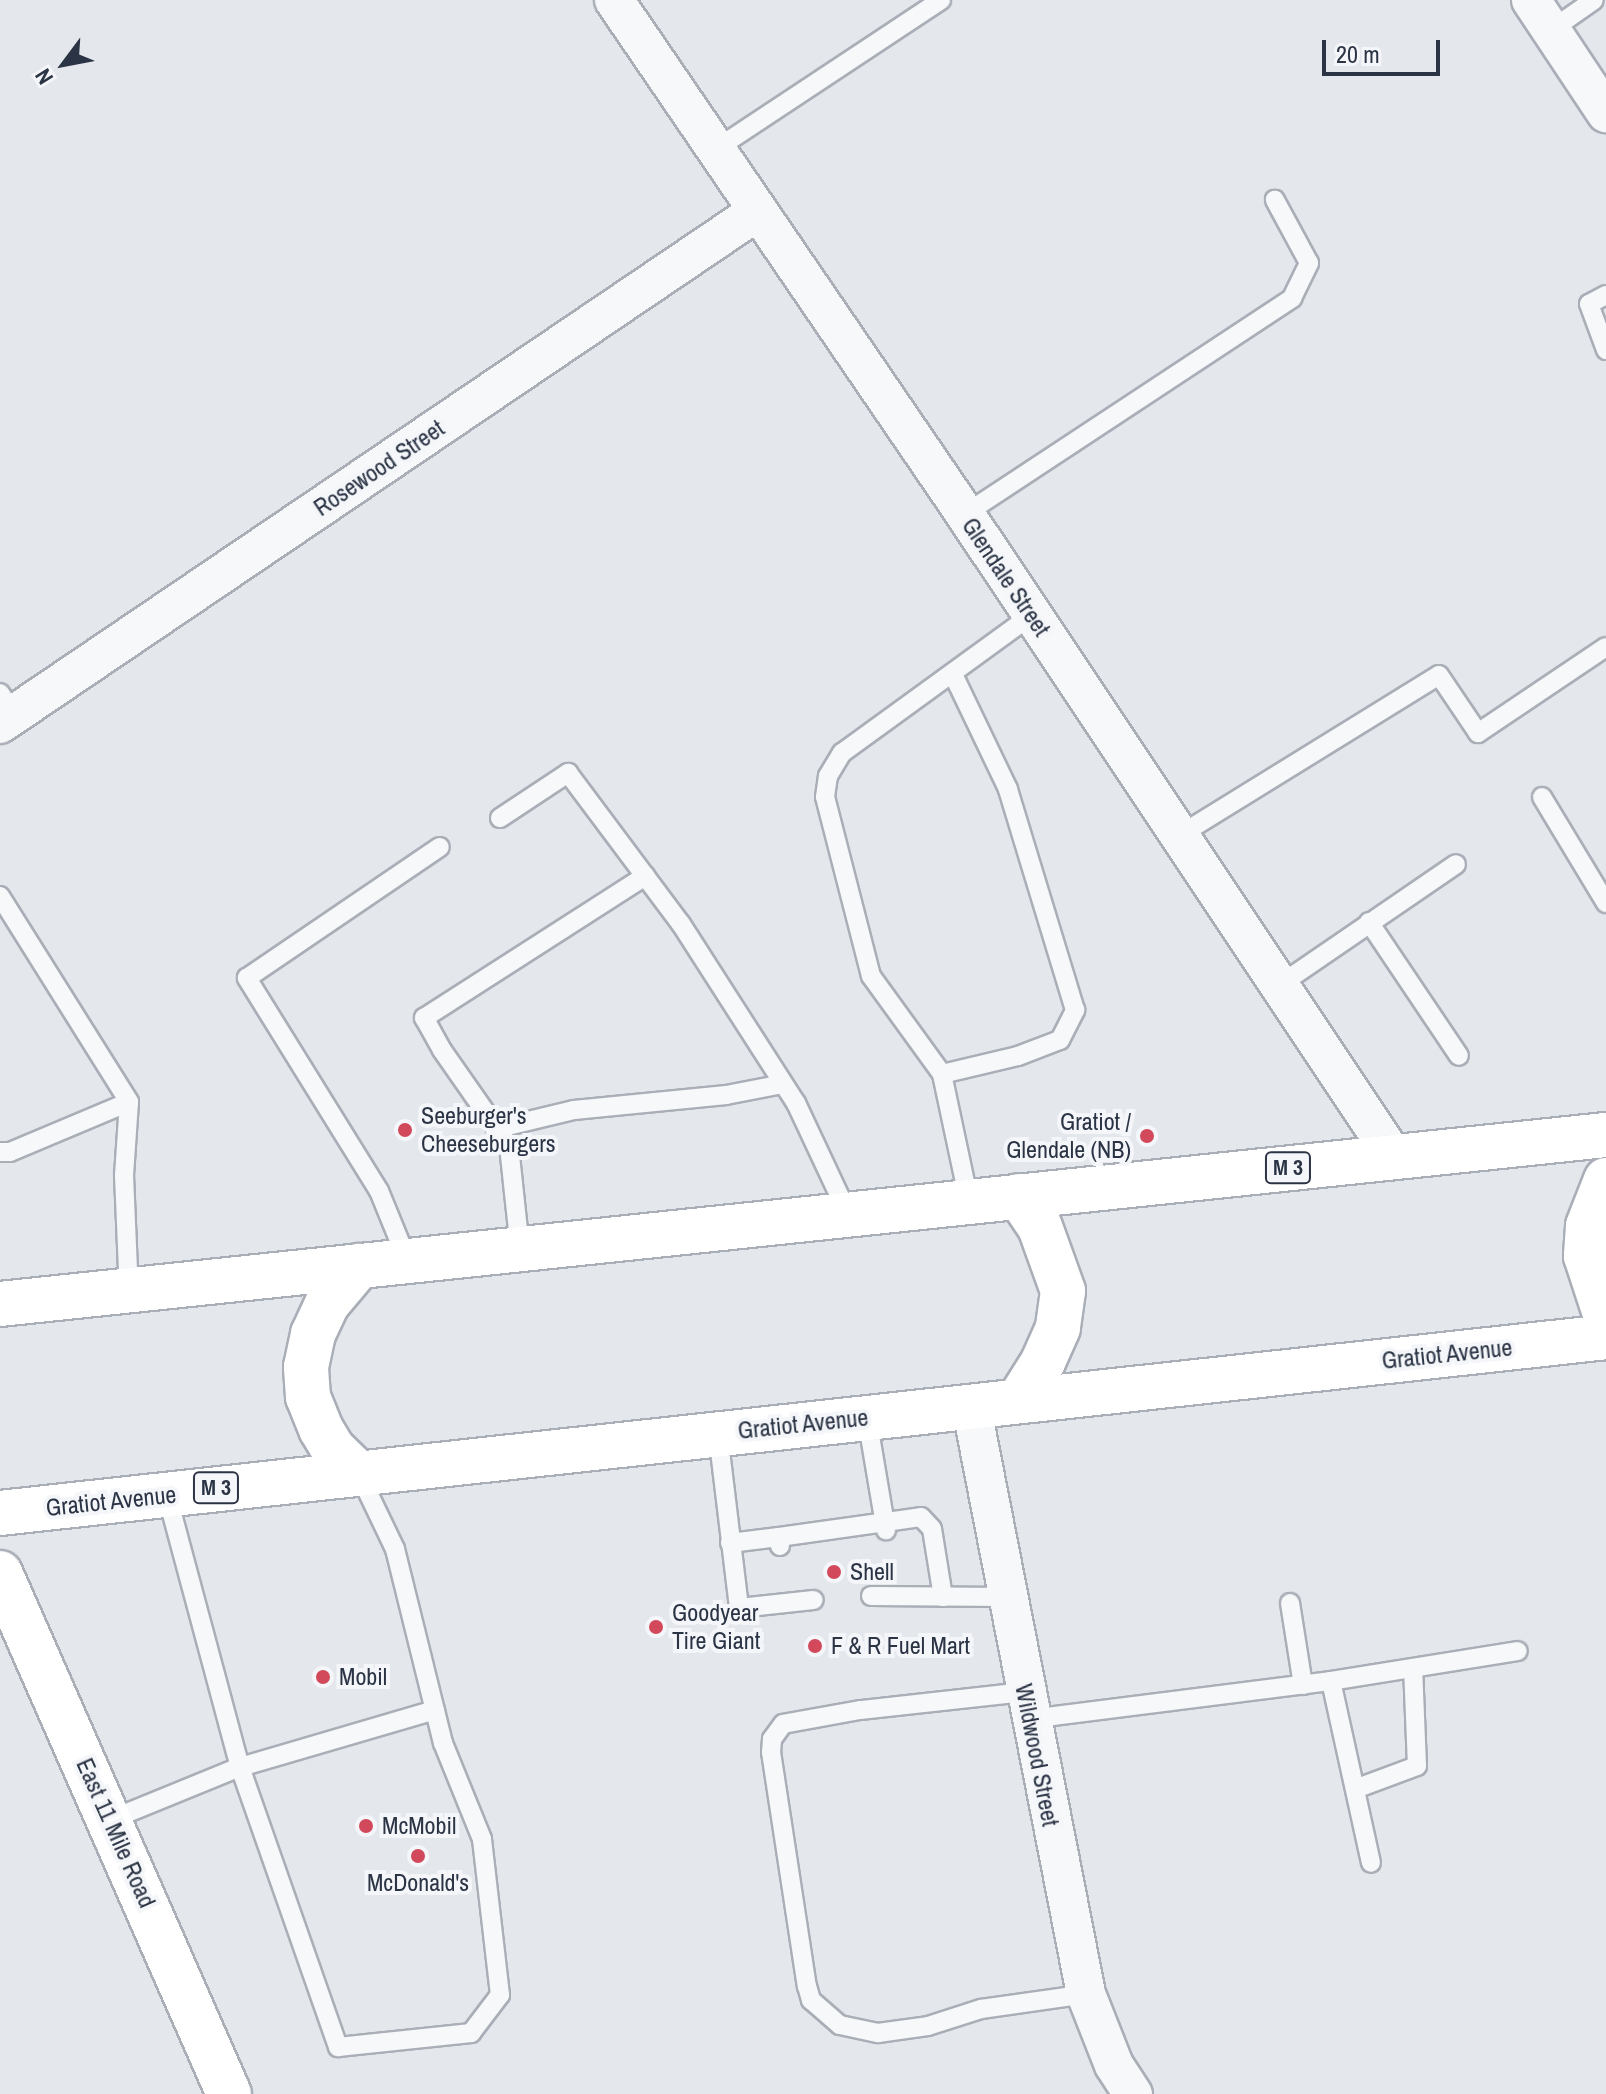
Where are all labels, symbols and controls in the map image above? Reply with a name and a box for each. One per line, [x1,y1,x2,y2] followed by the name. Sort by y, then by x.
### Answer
[24,24,104,104] north arrow
[1326,24,1444,74] scale bar
[1336,38,1380,70] text: 20 m
[27,63,60,90] text: N
[308,414,450,522] street label: Rosewood Street
[956,512,1056,642] street label: Glendale Street
[421,1102,556,1158] place label: Seeburger's Cheeseburgers
[1006,1108,1131,1164] place label: Gratiot / Glendale (NB)
[396,1121,414,1139] marker: Seeburger's Cheeseburgers
[1138,1127,1156,1145] marker: Gratiot / Glendale (NB)
[1264,1150,1312,1186] road number: M 3
[1380,1333,1514,1375] street label: Gratiot Avenue
[736,1403,870,1445] street label: Gratiot Avenue
[192,1470,240,1506] road number: M 3
[44,1480,178,1522] street label: Gratiot Avenue
[850,1558,894,1586] place label: Shell
[825,1563,843,1581] marker: Shell
[672,1599,760,1655] place label: Goodyear Tire Giant
[647,1618,665,1636] marker: Goodyear Tire Giant
[831,1632,970,1660] place label: F & R Fuel Mart
[806,1637,824,1655] marker: F & R Fuel Mart
[339,1663,387,1691] place label: Mobil
[314,1668,332,1686] marker: Mobil
[1009,1681,1065,1829] street label: Wildwood Street
[70,1754,162,1912] street label: East 11 Mile Road
[382,1812,456,1840] place label: McMobil
[357,1817,375,1835] marker: McMobil
[409,1847,427,1865] marker: McDonald's
[367,1869,469,1897] place label: McDonald's

